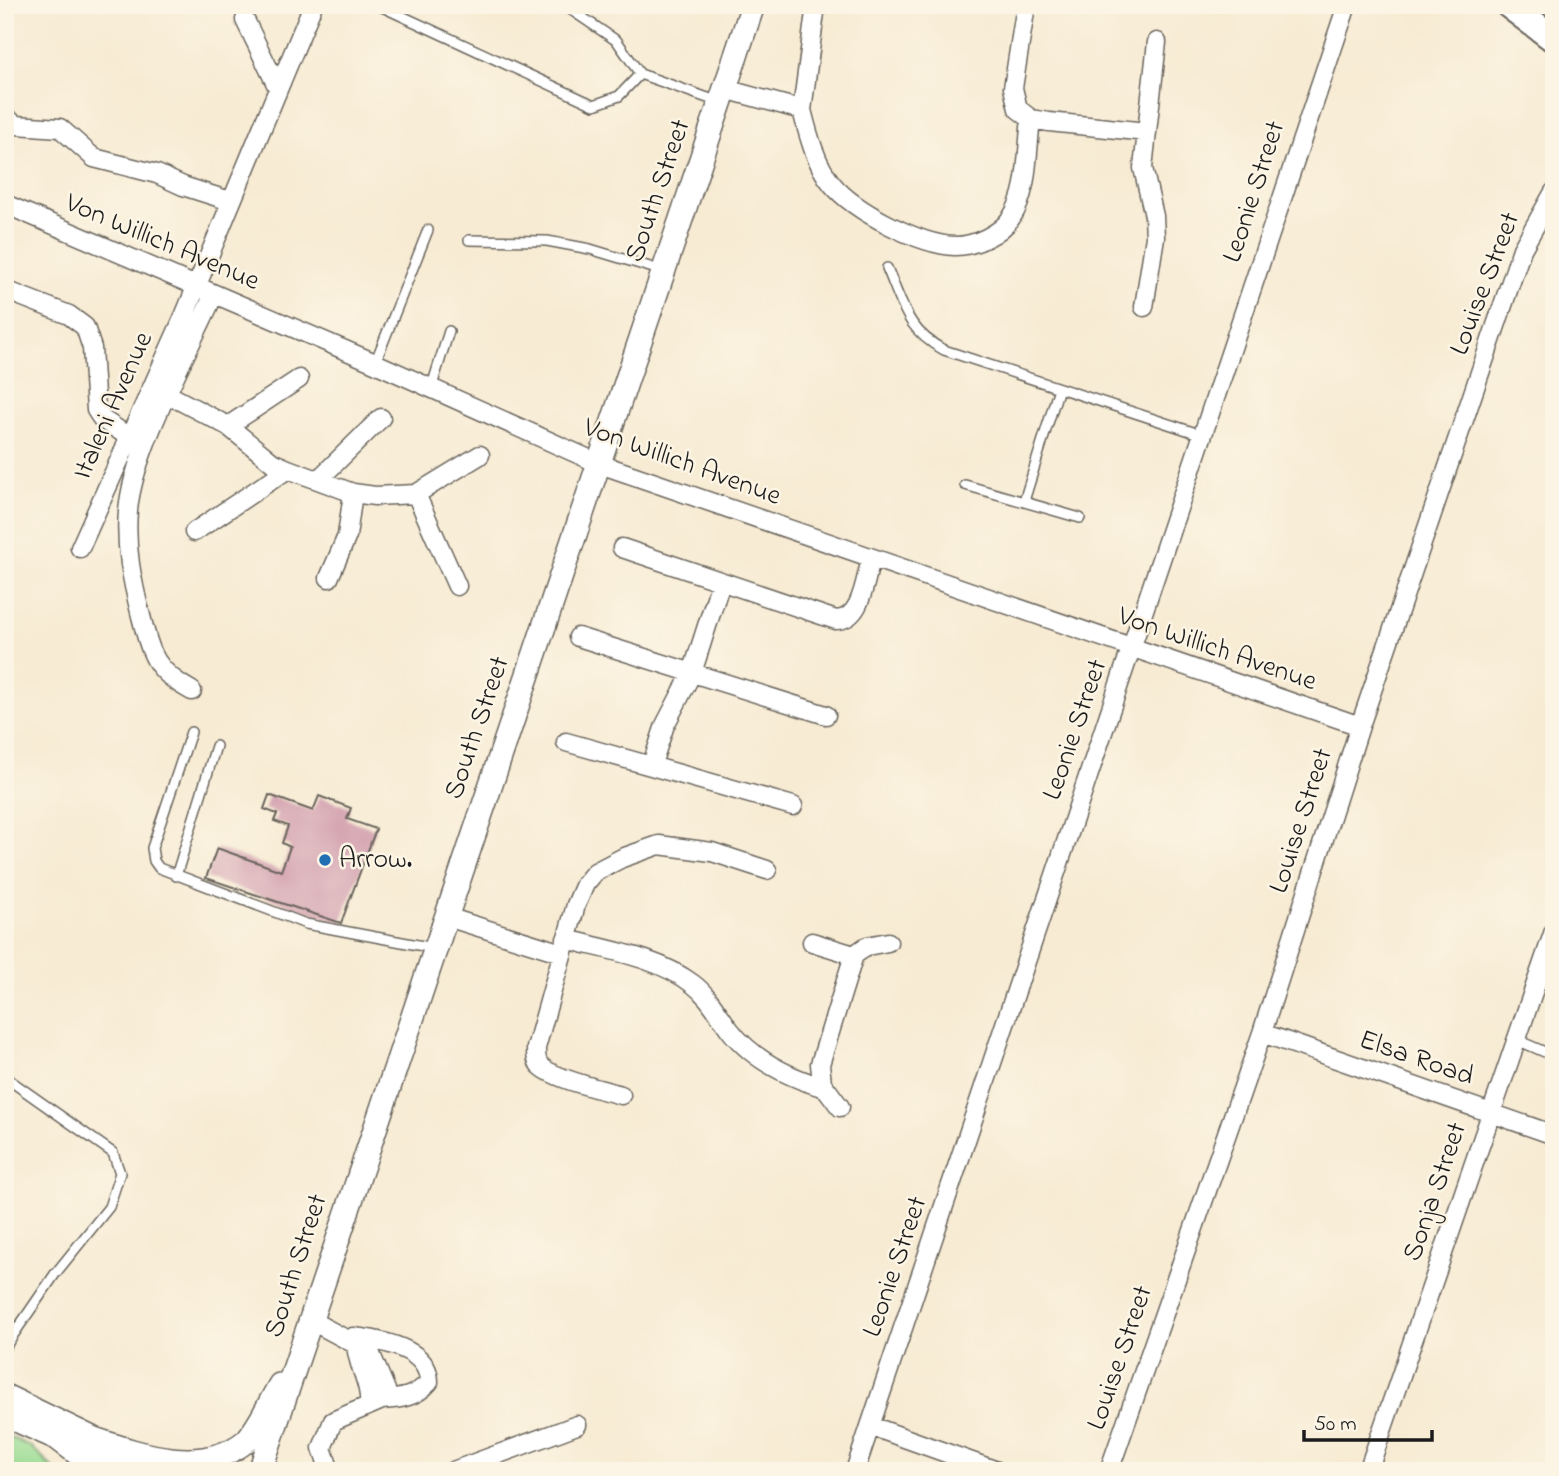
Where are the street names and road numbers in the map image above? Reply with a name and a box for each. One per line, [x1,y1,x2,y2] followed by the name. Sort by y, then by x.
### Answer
[615,114,703,268] street label: South Street
[1213,116,1297,268] street label: Leonie Street
[58,183,266,303] street label: Von Willich Avenue
[1440,207,1532,361] street label: Louise Street
[63,325,165,486] street label: Italeni Avenue
[577,408,787,518] street label: Von Willich Avenue
[1111,597,1322,703] street label: Von Willich Avenue
[434,651,522,805] street label: South Street
[1033,654,1119,806] street label: Leonie Street
[1259,743,1345,899] street label: Louise Street
[1353,1020,1479,1098] street label: Elsa Road
[1393,1117,1479,1267] street label: Sonja Street
[255,1189,339,1343] street label: South Street
[853,1191,939,1343] street label: Leonie Street
[1077,1280,1165,1436] street label: Louise Street

